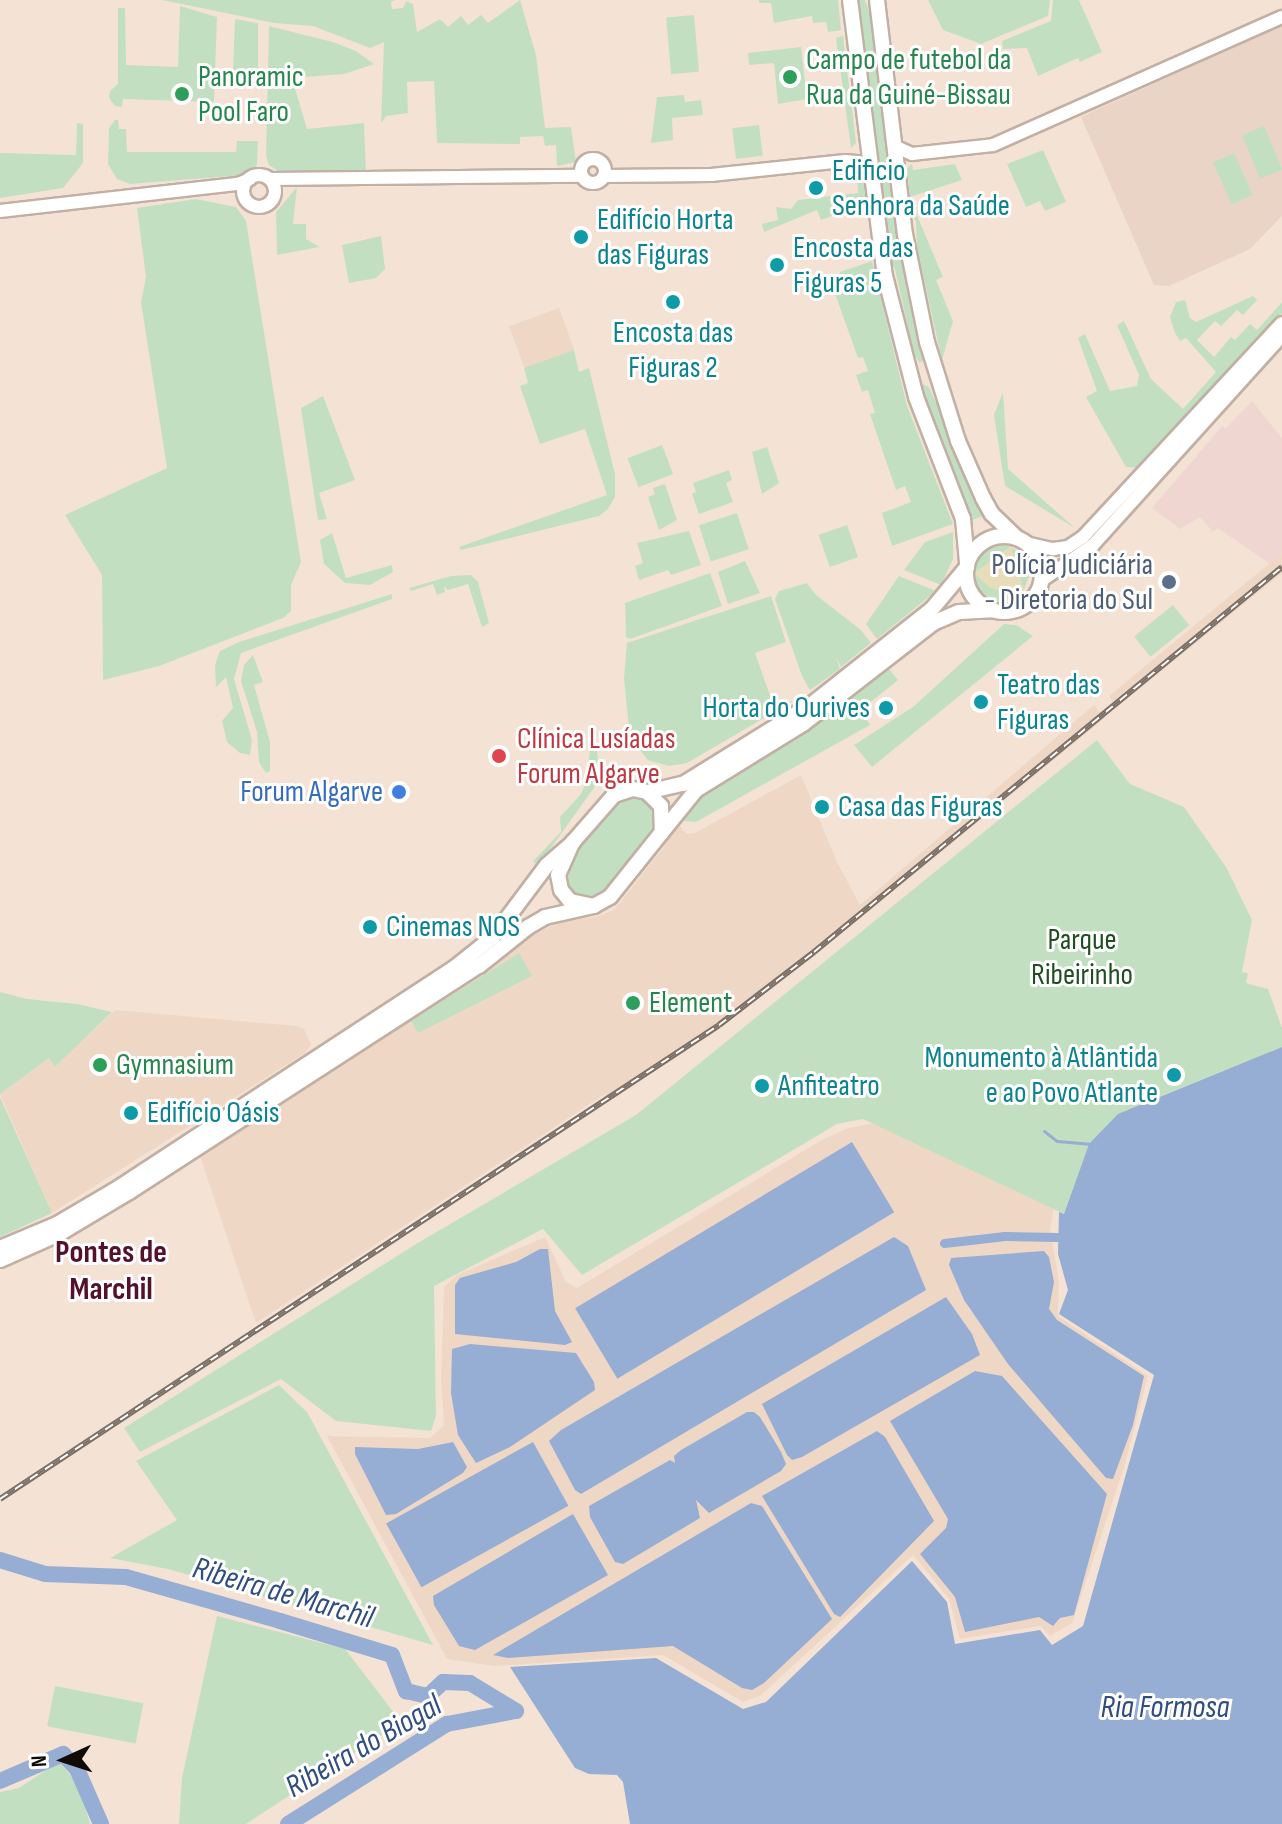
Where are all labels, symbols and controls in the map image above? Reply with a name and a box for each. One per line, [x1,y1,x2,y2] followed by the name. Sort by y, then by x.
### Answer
[806,42,1011,112] place label: Campo de futebol da Rua da Guiné-Bissau
[198,59,304,130] place label: Panoramic Pool Faro
[781,68,799,86] marker: Campo de futebol da Rua da Guiné-Bissau
[173,85,191,103] marker: Panoramic Pool Faro
[832,153,1010,224] place label: Edificio Senhora da Saúde
[807,179,825,197] marker: Edificio Senhora da Saúde
[597,202,734,272] place label: Edifício Horta das Figuras
[572,228,590,246] marker: Edifício Horta das Figuras
[793,230,913,300] place label: Encosta das Figuras 5
[768,256,786,274] marker: Encosta das Figuras 5
[664,293,682,311] marker: Encosta das Figuras 2
[613,315,733,386] place label: Encosta das Figuras 2
[984,547,1153,618] place label: Polícia Judiciária - Diretoria do Sul
[1160,573,1178,591] marker: Polícia Judiciária - Diretoria do Sul
[997,667,1100,738] place label: Teatro das Figuras
[703,690,870,726] place label: Horta do Ourives
[972,693,990,711] marker: Teatro das Figuras
[877,699,895,717] marker: Horta do Ourives
[517,721,675,792] place label: Clínica Lusíadas Forum Algarve
[488,745,510,767] marker: Clínica Lusíadas Forum Algarve
[240,774,383,810] place label: Forum Algarve
[390,783,408,801] marker: Forum Algarve
[838,789,1003,825] place label: Casa das Figuras
[813,798,831,816] marker: Casa das Figuras
[386,909,520,945] place label: Cinemas NOS
[361,918,379,936] marker: Cinemas NOS
[1031,922,1133,992] park label: Parque Ribeirinho
[649,985,733,1021] place label: Element
[624,994,642,1012] marker: Element
[925,1040,1158,1110] place label: Monumento à Atlântida e ao Povo Atlante
[116,1047,234,1083] place label: Gymnasium
[91,1056,109,1074] marker: Gymnasium
[1165,1066,1183,1084] marker: Monumento à Atlântida e ao Povo Atlante
[778,1068,880,1104] place label: Anfiteatro
[753,1077,771,1095] marker: Anfiteatro
[147,1095,280,1131] place label: Edifício Oásis
[122,1104,140,1122] marker: Edifício Oásis
[55,1235,167,1310] district label: Pontes de Marchil
[188,1550,378,1638] water label: Ribeira de Marchil
[279,1687,449,1807] water label: Ribeira do Biogal
[1101,1689,1229,1727] water label: Ria Formosa
[24,1720,104,1800] north arrow
[26,1755,53,1768] text: N

